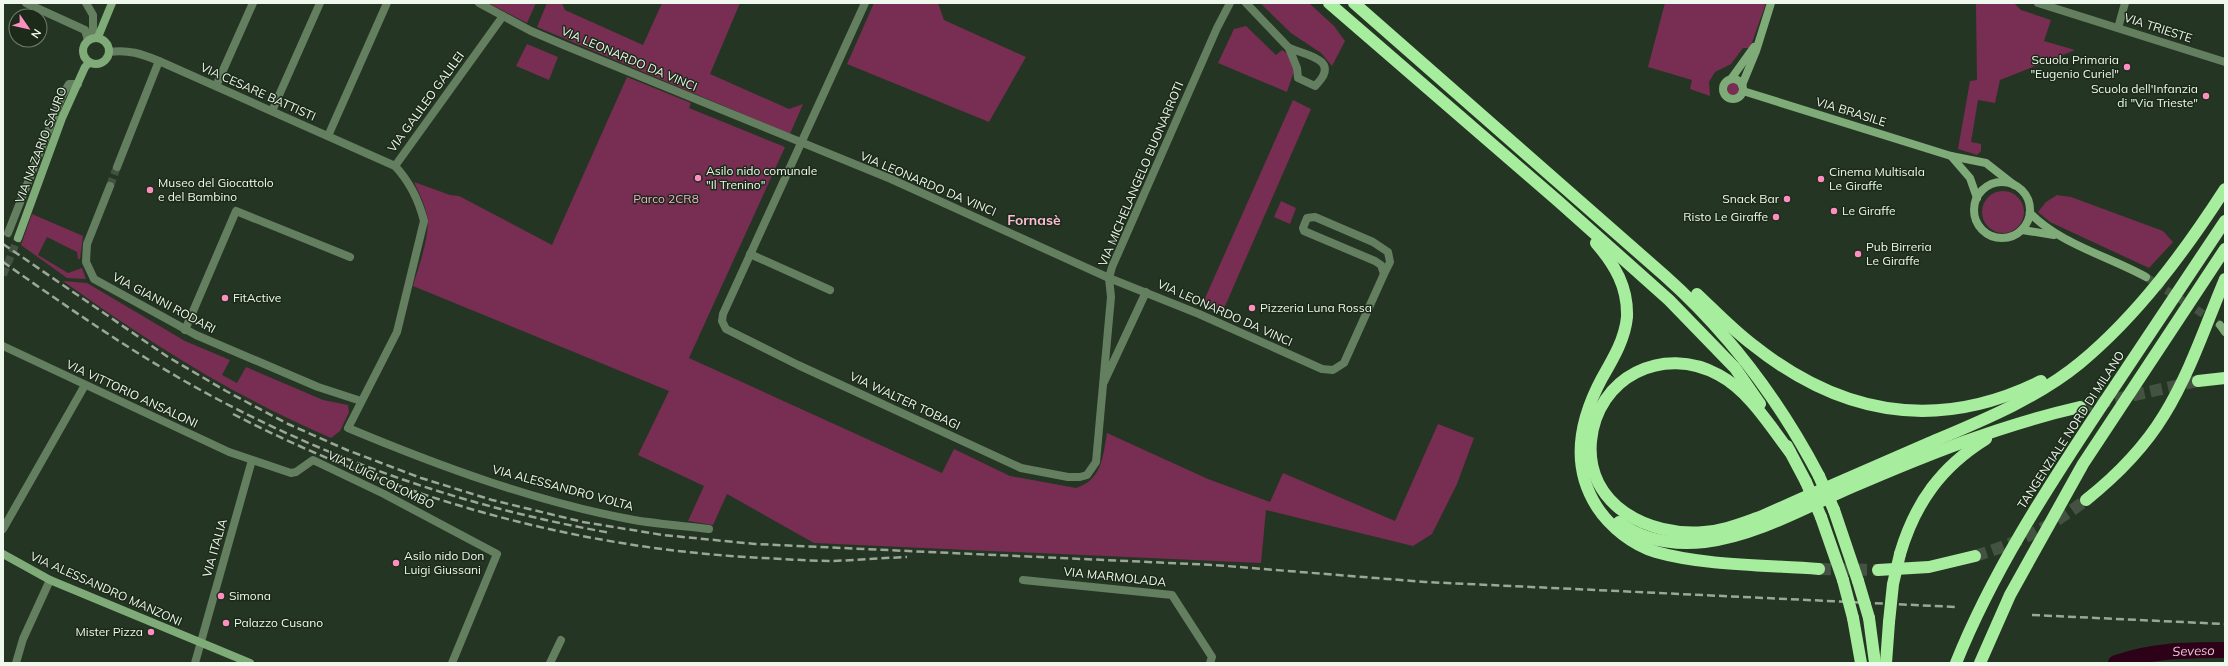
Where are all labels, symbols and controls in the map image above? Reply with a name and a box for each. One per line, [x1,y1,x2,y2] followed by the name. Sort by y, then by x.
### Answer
[8,8,48,48] north arrow
[2122,9,2194,46] street label: VIA TRIESTE
[559,23,699,94] street label: VIA LEONARDO DA VINCI
[28,26,44,41] text: N
[384,49,467,155] street label: VIA GALILEO GALILEI
[2030,52,2119,81] place label: Scuola Primaria "Eugenio Curiel"
[198,59,318,124] street label: VIA CESARE BATTISTI
[2122,62,2132,72] marker: Scuola Primaria "Eugenio Curiel"
[1095,79,1186,268] street label: VIA MICHELANGELO BUONARROTI
[2091,81,2198,110] place label: Scuola dell'Infanzia di "Via Trieste"
[11,85,70,205] street label: VIA NAZARIO SAURO
[2201,91,2211,101] marker: Scuola dell'Infanzia di "Via Trieste"
[1814,94,1888,129] street label: VIA BRASILE
[858,148,998,219] street label: VIA LEONARDO DA VINCI
[706,163,817,192] place label: Asilo nido comunale "Il Trenino"
[1829,164,1925,193] place label: Cinema Multisala Le Giraffe
[693,173,703,183] marker: Asilo nido comunale "Il Trenino"
[1816,174,1826,184] marker: Cinema Multisala Le Giraffe
[158,175,274,204] place label: Museo del Giocattolo e del Bambino
[145,185,155,195] marker: Museo del Giocattolo e del Bambino
[633,191,699,206] park label: Parco 2CR8
[1722,191,1780,206] place label: Snack Bar
[1782,194,1792,204] marker: Snack Bar
[1842,203,1896,218] place label: Le Giraffe
[1829,206,1839,216] marker: Le Giraffe
[1683,209,1768,224] place label: Risto Le Giraffe
[1007,211,1061,229] district label: Fornasè
[1771,212,1781,222] marker: Risto Le Giraffe
[1866,239,1932,268] place label: Pub Birreria Le Giraffe
[1853,249,1863,259] marker: Pub Birreria Le Giraffe
[110,269,218,336] street label: VIA GIANNI RODARI
[1155,276,1295,349] street label: VIA LEONARDO DA VINCI
[233,290,281,305] place label: FitActive
[220,293,230,303] marker: FitActive
[1260,300,1372,315] place label: Pizzeria Luna Rossa
[1247,303,1257,313] marker: Pizzeria Luna Rossa
[2014,348,2127,512] street label: TANGENZIALE NORD DI MILANO
[64,356,200,431] street label: VIA VITTORIO ANSALONI
[848,368,963,433] street label: VIA WALTER TOBAGI
[325,447,437,512] street label: VIA LUIGI COLOMBO
[491,461,636,514] street label: VIA ALESSANDRO VOLTA
[199,517,230,579] street label: VIA ITALIA
[28,548,184,629] street label: VIA ALESSANDRO MANZONI
[404,548,484,577] place label: Asilo nido Don Luigi Giussani
[391,558,401,568] marker: Asilo nido Don Luigi Giussani
[1063,564,1167,589] street label: VIA MARMOLADA
[229,588,271,603] place label: Simona
[216,591,226,601] marker: Simona
[234,615,323,630] place label: Palazzo Cusano
[221,618,231,628] marker: Palazzo Cusano
[76,624,143,639] place label: Mister Pizza
[146,627,156,637] marker: Mister Pizza
[2172,642,2215,659] water label: Seveso

